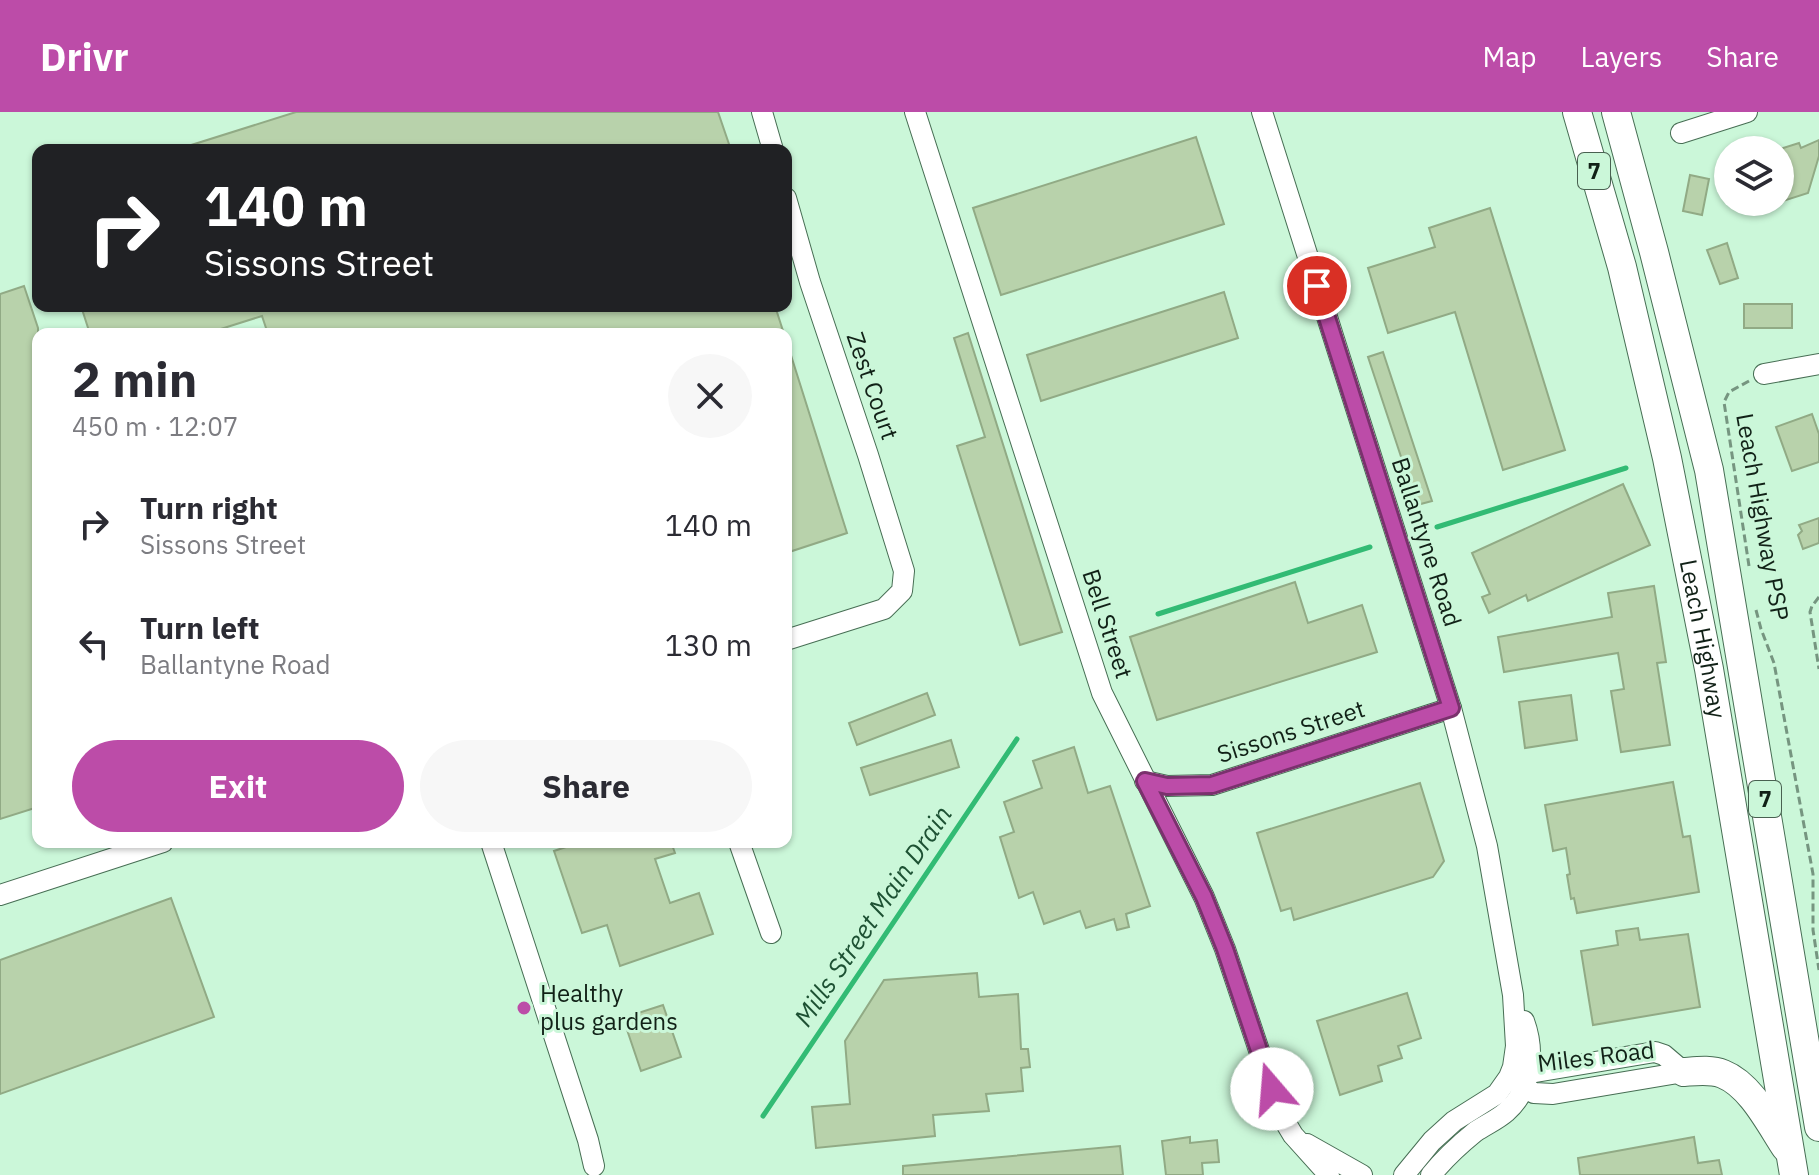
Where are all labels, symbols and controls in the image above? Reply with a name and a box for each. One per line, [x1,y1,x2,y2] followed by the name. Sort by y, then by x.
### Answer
[40,32,129,81] text: Drivr
[1482,38,1536,75] text: Map
[1580,38,1662,75] text: Layers
[1706,38,1779,75] text: Share
[1714,136,1794,216] map controls
[1714,136,1794,216] button: layers
[1578,153,1610,189] road number: 7
[204,169,368,241] text: 140 m
[72,176,176,280] icon: right
[204,239,434,286] text: Sissons Street
[1283,252,1351,320] pin
[1295,264,1339,308] icon: arrive
[840,328,906,444] street label: Zest Court
[72,348,197,410] text: 2 min
[668,354,752,438] button: close
[72,409,238,443] text: 450 m · 12:07
[1729,411,1797,623] street label: Leach Highway PSP
[1385,453,1469,630] street label: Ballantyne Road
[140,488,278,527] text: Turn right
[72,502,116,546] icon: right
[665,505,752,544] text: 140 m
[140,527,306,561] text: Sissons Street
[1673,556,1734,721] street label: Leach Highway
[1075,565,1141,683] street label: Bell Street
[140,608,259,647] text: Turn left
[72,622,116,666] icon: left
[665,625,752,664] text: 130 m
[140,647,331,681] text: Ballantyne Road
[1213,692,1369,770] street label: Sissons Street
[72,740,404,832] button: Exit
[420,740,752,832] button: Share
[1749,781,1781,817] road number: 7
[786,799,959,1032] water label: Mills Street Main Drain
[540,977,678,1037] place label: Healthy plus gardens
[515,999,533,1017] marker: Healthy plus gardens
[1535,1033,1656,1079] street label: Miles Road
[1230,1047,1314,1131] position arrow

